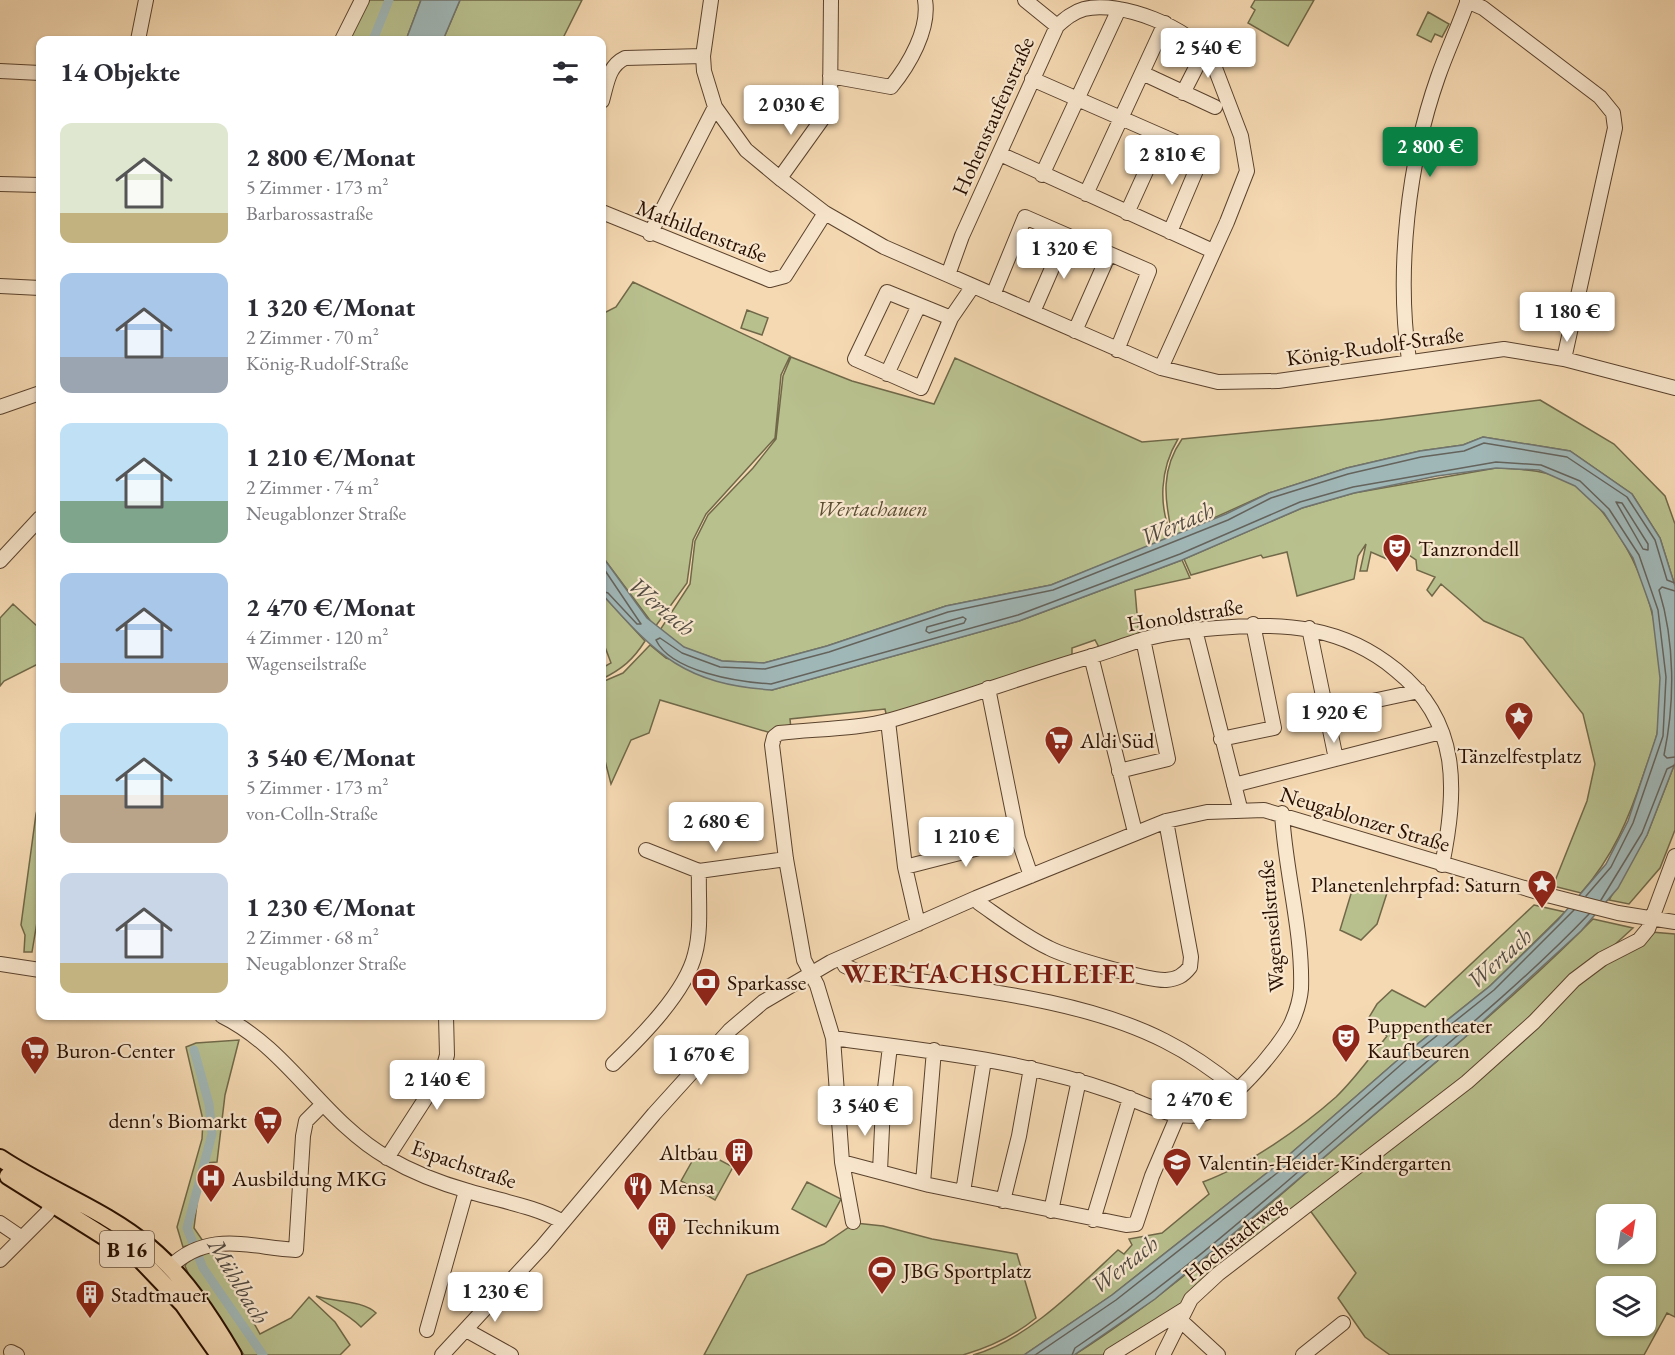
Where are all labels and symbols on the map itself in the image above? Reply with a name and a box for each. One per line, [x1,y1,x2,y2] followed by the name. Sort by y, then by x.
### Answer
[1153,28,1263,79] pin: 2 540 €
[945,32,1041,200] street label: Hohenstaufenstraße
[736,85,846,136] pin: 2 030 €
[1375,127,1485,178] pin: 2 800 €
[1117,135,1227,186] pin: 2 810 €
[632,193,772,269] street label: Mathildenstraße
[1009,229,1119,280] pin: 1 320 €
[1512,292,1622,343] pin: 1 180 €
[1285,319,1466,373] street label: König-Rudolf-Straße
[1135,493,1219,552] water label: Wertach
[816,494,928,523] park label: Wertachauen
[1381,532,1413,574] theatre icon: Tanzrondell
[1418,534,1519,563] place label: Tanzrondell
[622,569,702,643] water label: Wertach
[1125,591,1246,638] street label: Honoldstraße
[1279,693,1389,744] pin: 1 920 €
[1503,700,1535,742] place icon: Tänzelfestplatz
[1043,724,1075,766] supermarket icon: Aldi Süd
[1079,726,1155,755] place label: Aldi Süd
[1457,741,1582,770] place label: Tänzelfestplatz
[1276,779,1454,859] street label: Neugablonzer Straße
[661,802,771,853] pin: 2 680 €
[911,817,1021,868] pin: 1 210 €
[1251,858,1291,993] street label: Wagenseilstraße
[1526,868,1558,910] place icon: Planetenlehrpfad: Saturn
[1311,870,1521,899] place label: Planetenlehrpfad: Saturn
[1460,920,1538,996] water label: Wertach
[842,955,1136,991] district label: WERTACHSCHLEIFE
[690,966,722,1008] bank icon: Sparkasse
[727,968,807,997] place label: Sparkasse
[1367,1011,1493,1065] place label: Puppentheater Kaufbeuren
[1330,1022,1362,1064] theatre icon: Puppentheater Kaufbeuren
[19,1034,51,1076] supermarket icon: Buron-Center
[646,1035,756,1086] pin: 1 670 €
[56,1036,176,1065] place label: Buron-Center
[382,1060,492,1111] pin: 2 140 €
[1144,1080,1254,1131] pin: 2 470 €
[810,1086,920,1137] pin: 3 540 €
[252,1104,284,1146] supermarket icon: denn's Biomarkt
[108,1106,247,1135] place label: denn's Biomarkt
[408,1132,521,1196] street label: Espachstraße
[723,1136,755,1178] building icon: Altbau
[658,1138,718,1167] place label: Altbau
[1161,1146,1193,1188] school or university icon: Valentin-Heider-Kindergarten
[1198,1148,1452,1177] place label: Valentin-Heider-Kindergarten
[195,1162,227,1204] hospital icon: Ausbildung MKG
[231,1164,387,1193] place label: Ausbildung MKG
[622,1170,654,1212] restaurant icon: Mensa
[659,1172,715,1201] place label: Mensa
[1177,1189,1291,1289] street label: Hochstadtweg
[1596,1204,1656,1264] north arrow
[646,1210,678,1252] building icon: Technikum
[683,1212,780,1241] place label: Technikum
[1084,1228,1164,1300] water label: Wertach
[100,1231,154,1267] road number: B 16
[200,1231,277,1330] water label: Mühlbach
[866,1254,898,1296] sports icon: JBG Sportplatz
[901,1256,1032,1285] place label: JBG Sportplatz
[440,1272,550,1323] pin: 1 230 €
[74,1278,106,1320] building icon: Stadtmauer
[111,1280,209,1309] place label: Stadtmauer

